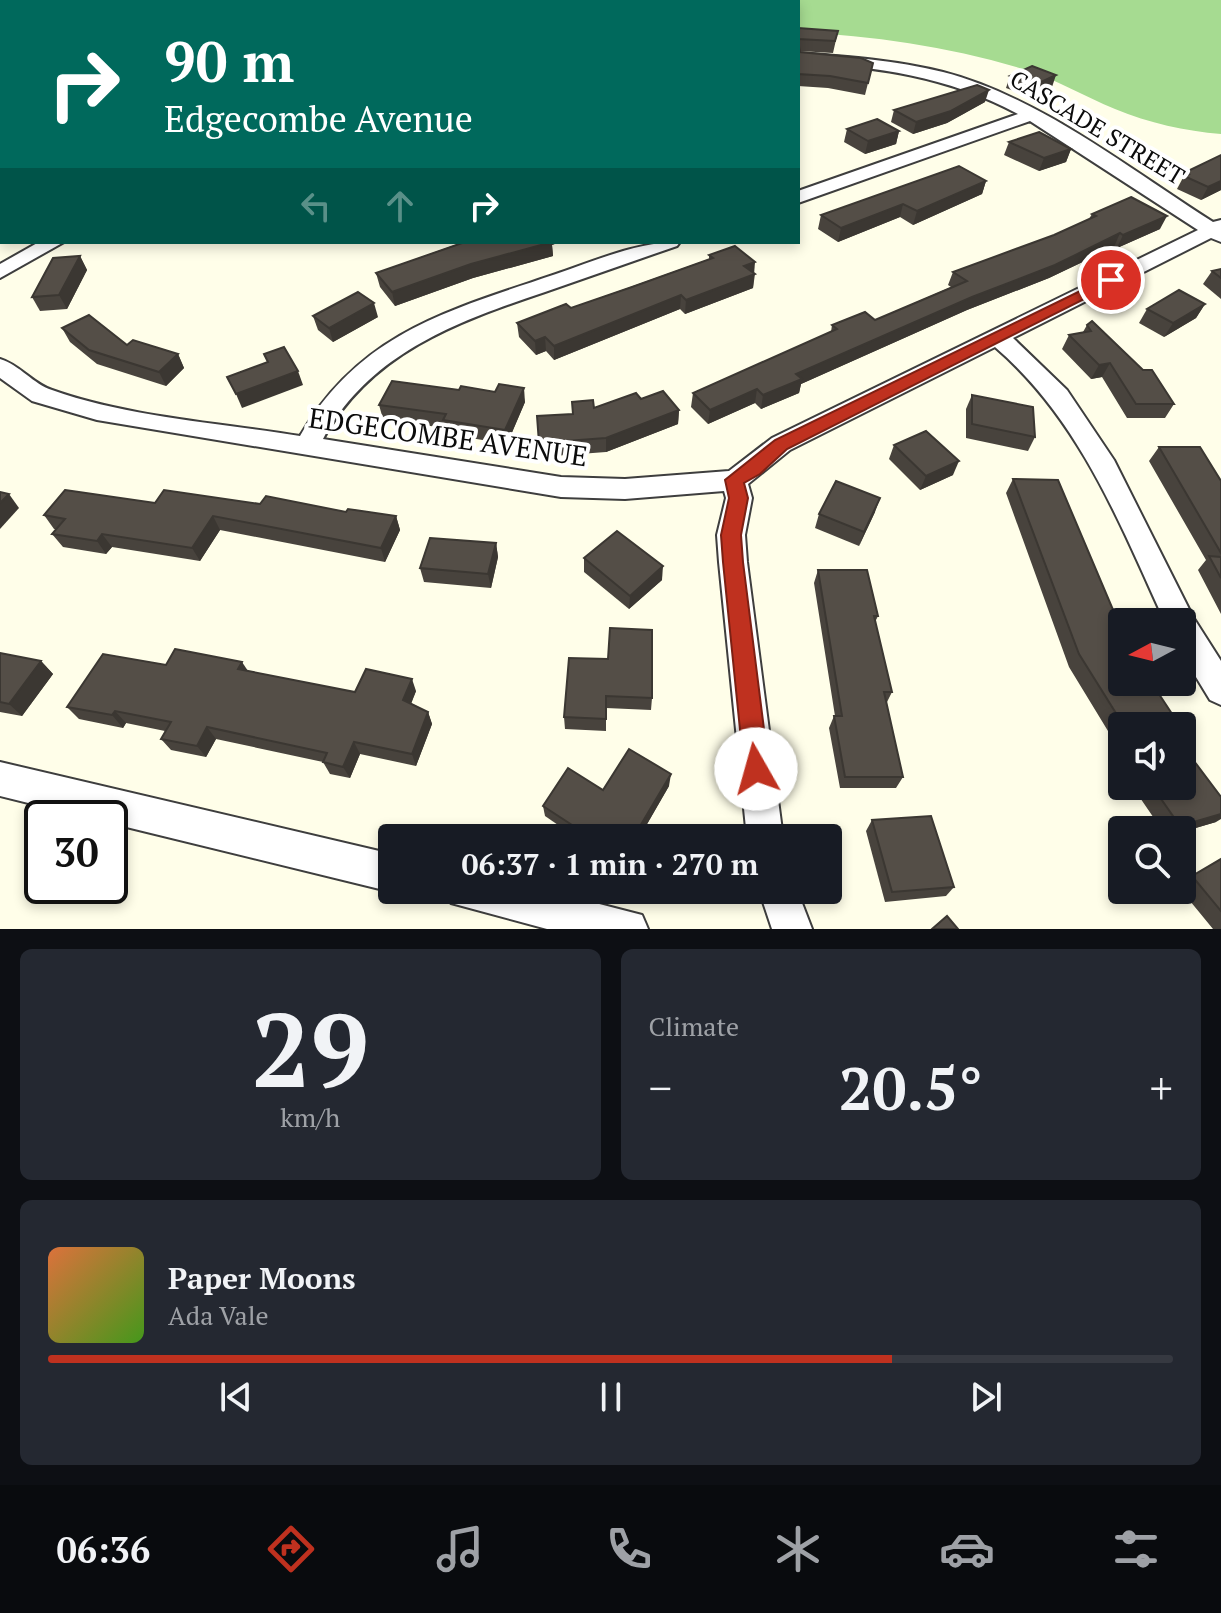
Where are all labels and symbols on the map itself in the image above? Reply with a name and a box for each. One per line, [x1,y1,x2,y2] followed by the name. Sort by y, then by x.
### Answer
[1004,62,1191,192] street label: CASCADE STREET
[1077,246,1145,314] pin
[306,399,590,474] street label: EDGECOMBE AVENUE
[1108,608,1196,696] north arrow
[714,727,798,811] position arrow
[24,800,128,904] speed limit sign: 30

